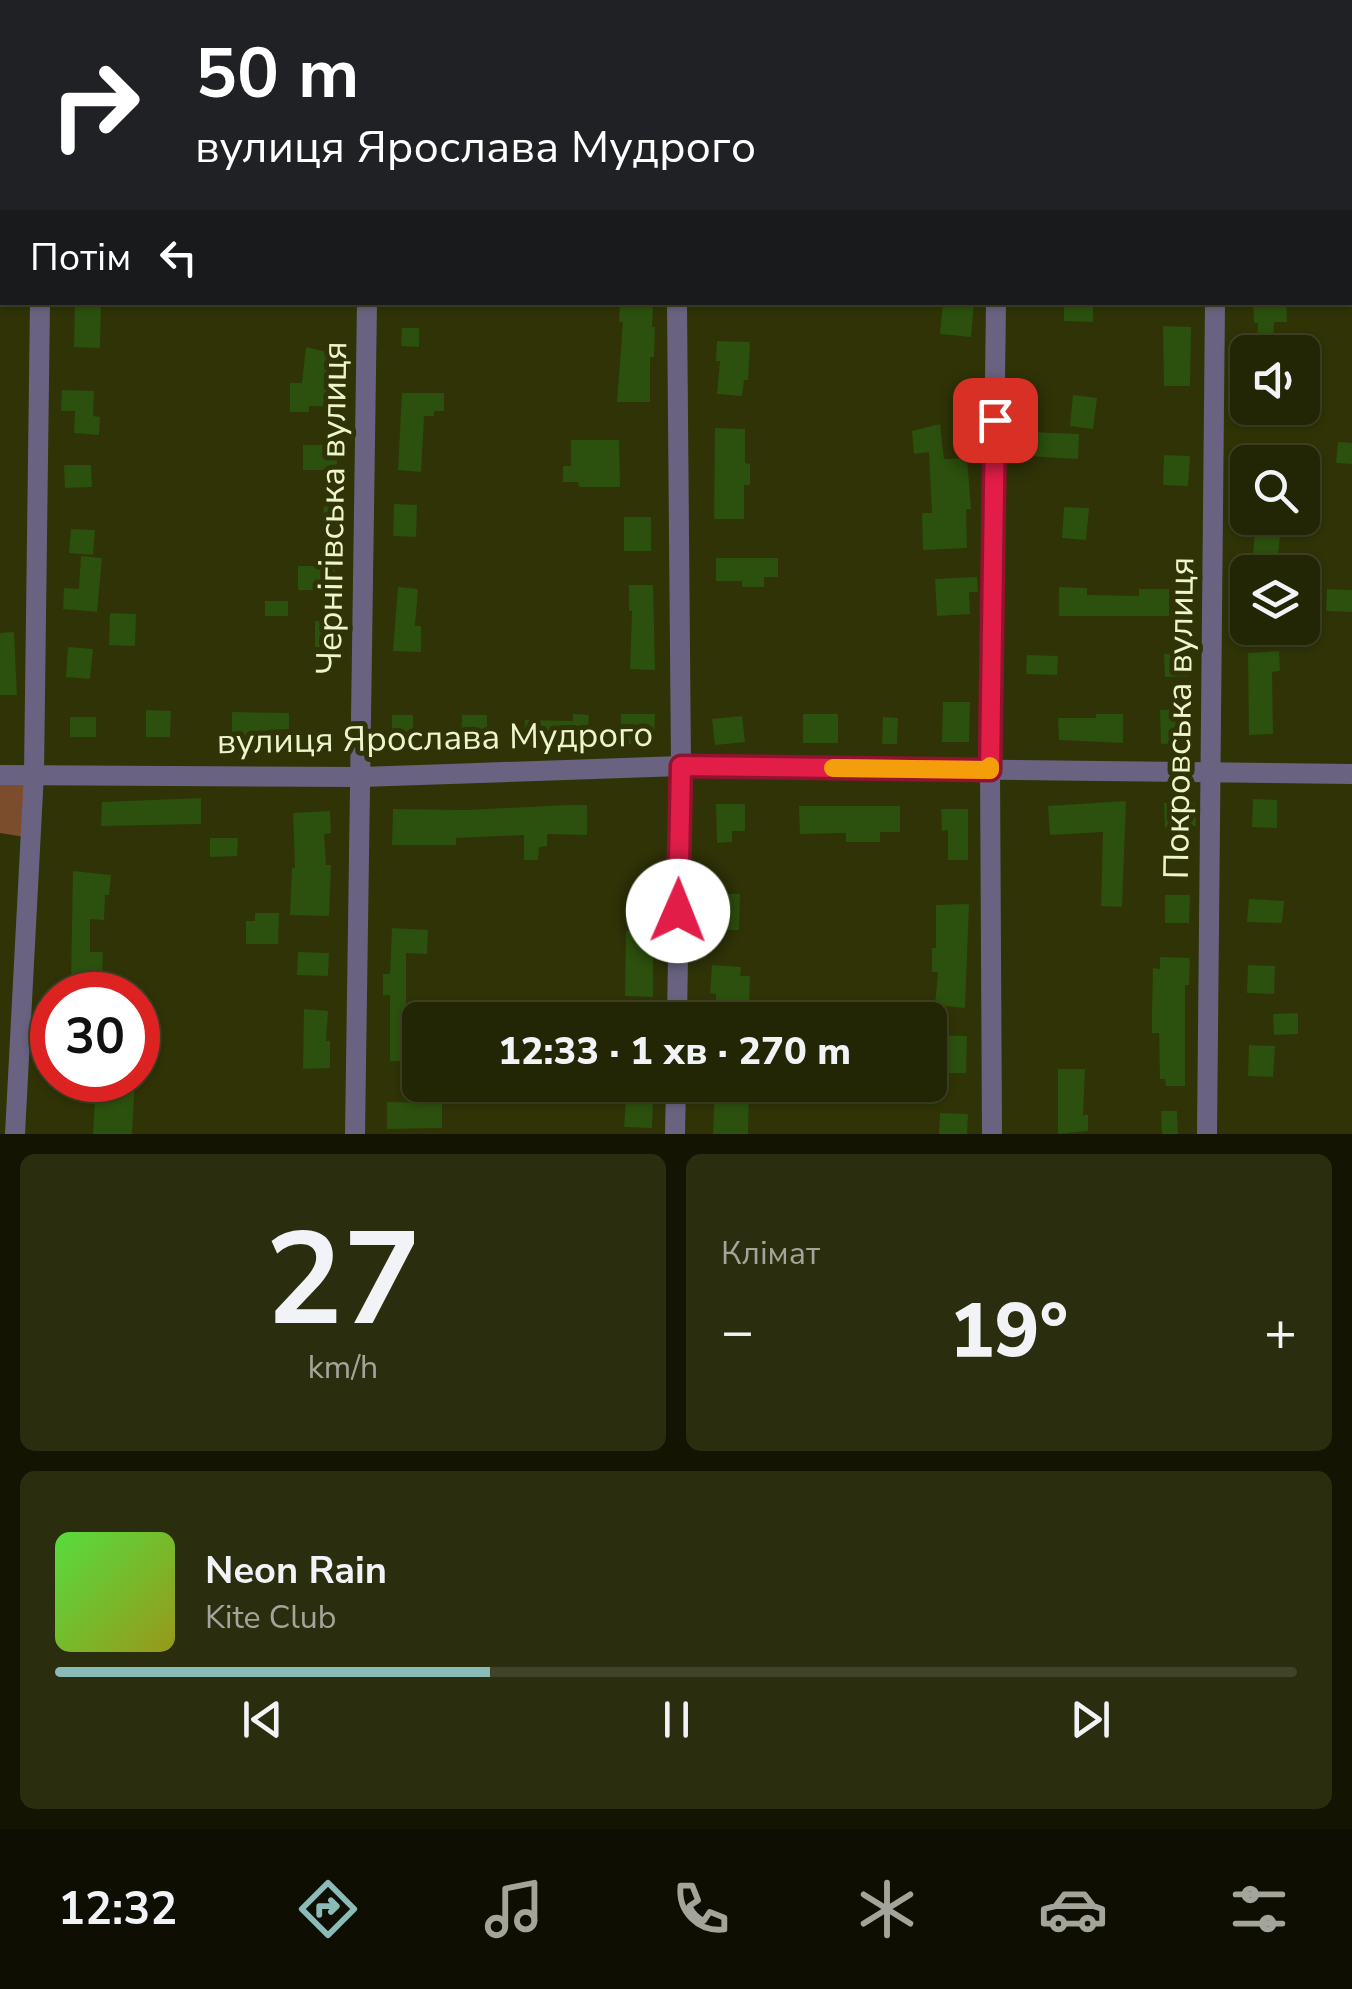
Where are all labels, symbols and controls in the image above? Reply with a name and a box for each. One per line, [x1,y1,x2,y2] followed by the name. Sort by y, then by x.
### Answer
[195,26,359,122] text: 50 m
[30,40,160,170] icon: right
[195,117,756,178] text: вулиця Ярослава Мудрого
[151,230,206,285] icon: left
[30,232,131,283] text: Потім
[1230,335,1320,645] map controls
[1230,335,1320,425] button: sound
[306,341,358,675] street label: Чернігівська вулиця
[953,378,1038,463] pin
[968,393,1023,448] icon: arrive
[1230,445,1320,535] button: search
[1230,555,1320,645] button: layers
[1153,556,1205,880] street label: Покровська вулиця
[216,711,654,765] street label: вулиця Ярослава Мудрого
[626,859,730,963] position arrow
[30,972,160,1102] speed limit sign: 30
[498,1026,851,1077] text: 12:33 · 1 хв · 270 m
[265,1192,421,1369] text: 27
[721,1232,820,1275] text: Клімат
[950,1280,1068,1382] text: 19°
[721,1294,754,1369] text: −
[1264,1294,1297,1369] text: +
[308,1346,378,1389] text: km/h
[205,1545,387,1596] text: Neon Rain
[205,1596,336,1639] text: Kite Club
[235,1692,290,1747] icon: previous
[649,1692,704,1747] icon: pause
[1063,1692,1118,1747] icon: next
[293,1874,363,1944] icon: directions
[479,1874,549,1944] icon: music
[666,1874,736,1944] icon: phone
[852,1874,922,1944] icon: climate
[1038,1874,1108,1944] icon: car
[1224,1874,1294,1944] icon: filters
[58,1879,177,1940] text: 12:32

